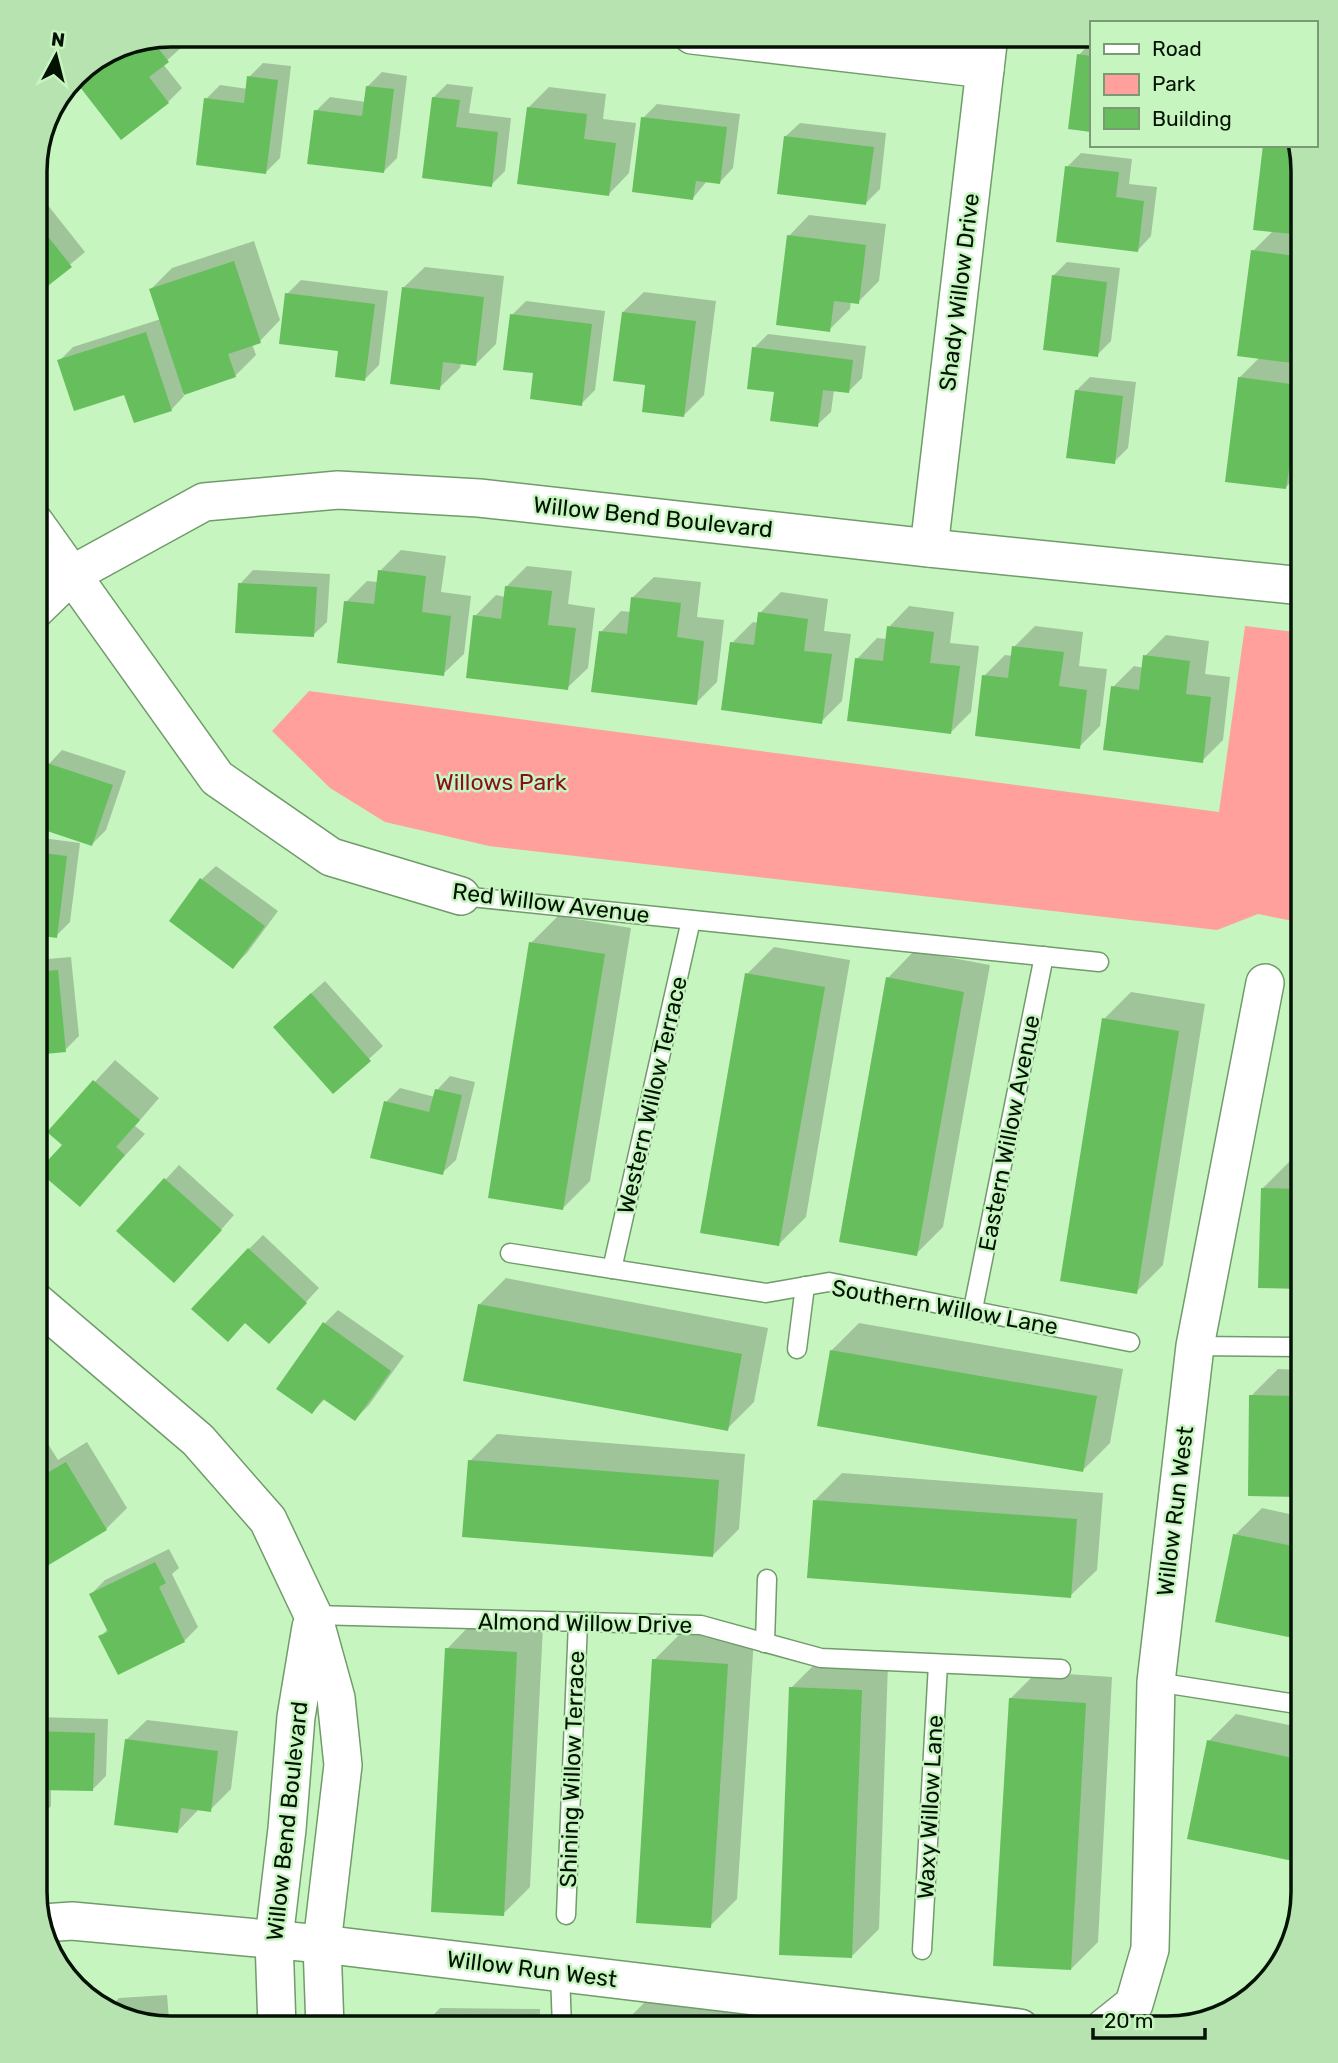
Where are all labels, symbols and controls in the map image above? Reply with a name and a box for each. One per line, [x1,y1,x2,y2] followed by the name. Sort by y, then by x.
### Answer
[21,21,91,91] north arrow
[1090,21,1317,147] legend
[50,27,66,52] text: N
[1152,36,1202,61] text: Road
[1152,71,1196,96] text: Park
[1152,106,1232,131] text: Building
[933,192,985,392] street label: Shady Willow Drive
[532,490,774,544] street label: Willow Bend Boulevard
[435,768,567,796] park label: Willows Park
[451,877,651,929] street label: Red Willow Avenue
[611,973,693,1217] street label: Western Willow Terrace
[972,1013,1046,1253] street label: Eastern Willow Avenue
[830,1273,1060,1341] street label: Southern Willow Lane
[1151,1424,1199,1598] street label: Willow Run West
[478,1607,692,1639] street label: Almond Willow Drive
[554,1650,590,1888] street label: Shining Willow Terrace
[260,1700,314,1942] street label: Willow Bend Boulevard
[911,1714,949,1900] street label: Waxy Willow Lane
[445,1945,619,1993] street label: Willow Run West
[1093,1996,1205,2040] scale bar
[1104,2008,1153,2033] text: 20 m

